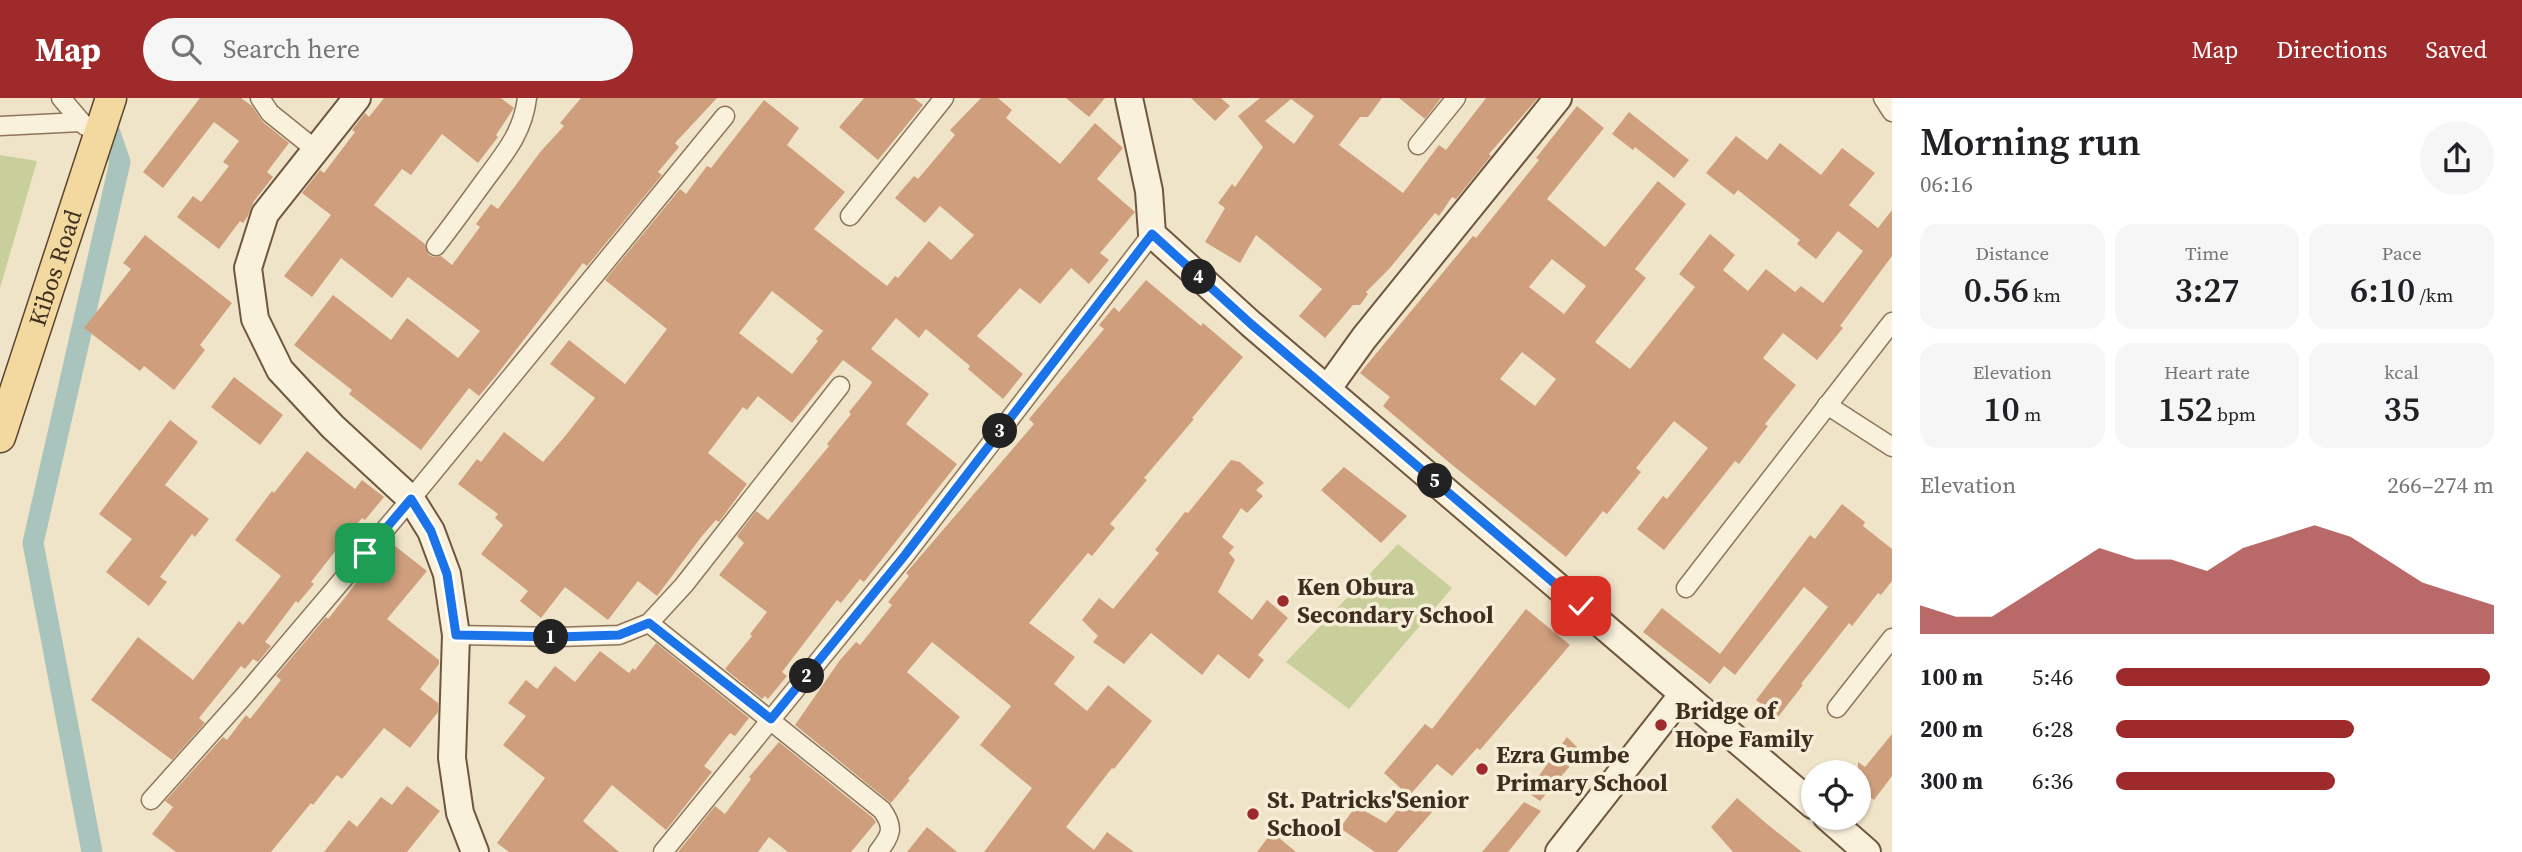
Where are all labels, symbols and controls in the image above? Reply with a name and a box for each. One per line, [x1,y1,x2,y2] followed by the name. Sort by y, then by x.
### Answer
[143,18,633,81] search box
[35,27,101,72] text: Map
[167,30,205,68] icon: search
[223,31,360,67] text: Search here
[2191,33,2238,66] text: Map
[2276,33,2387,66] text: Directions
[2425,33,2487,66] text: Saved
[1920,116,2141,168] text: Morning run
[2420,121,2494,195] button: share
[1920,168,1973,200] text: 06:16
[20,205,89,330] street label: Kibos Road
[1976,240,2049,266] text: Distance
[2185,240,2229,266] text: Time
[2382,240,2422,266] text: Pace
[1182,260,1216,294] pin: 4
[1193,263,1204,289] text: 4
[1964,266,2029,314] text: 0.56
[2174,266,2240,314] text: 3:27
[2350,266,2415,314] text: 6:10
[2029,282,2061,308] text: km
[2415,282,2453,308] text: /km
[1973,359,2052,385] text: Elevation
[2164,359,2250,385] text: Heart rate
[2384,359,2419,385] text: kcal
[1983,385,2020,433] text: 10
[2158,385,2213,433] text: 152
[2383,385,2420,433] text: 35
[2020,401,2041,427] text: m
[2213,401,2256,427] text: bpm
[982,414,1018,448] pin: 3
[994,417,1005,443] text: 3
[1418,464,1452,498] pin: 5
[1429,467,1440,493] text: 5
[1920,469,2016,501] text: Elevation
[2387,469,2494,501] text: 266–274 m
[335,523,395,583] pin
[346,534,384,572] icon: arrive
[1297,570,1494,631] place label: Ken Obura Secondary School
[1551,576,1611,636] pin
[1562,587,1600,625] icon: check
[1275,593,1291,609] marker: Ken Obura Secondary School
[534,620,568,654] pin: 1
[545,623,556,649] text: 1
[790,658,824,694] pin: 2
[1920,661,1983,693] text: 100 m
[2032,661,2073,693] text: 5:46
[801,662,812,688] text: 2
[1675,694,1814,755] place label: Bridge of Hope Family
[1920,713,1983,745] text: 200 m
[2032,713,2073,745] text: 6:28
[1653,717,1669,733] marker: Bridge of Hope Family
[1496,738,1668,799] place label: Ezra Gumbe Primary School
[1801,760,1871,830] map controls
[1801,760,1871,830] button: locate
[1474,761,1490,777] marker: Ezra Gumbe Primary School
[1920,765,1983,797] text: 300 m
[2032,765,2073,797] text: 6:36
[1267,783,1470,844] place label: St. Patricks'Senior School
[1245,806,1261,822] marker: St. Patricks'Senior School

